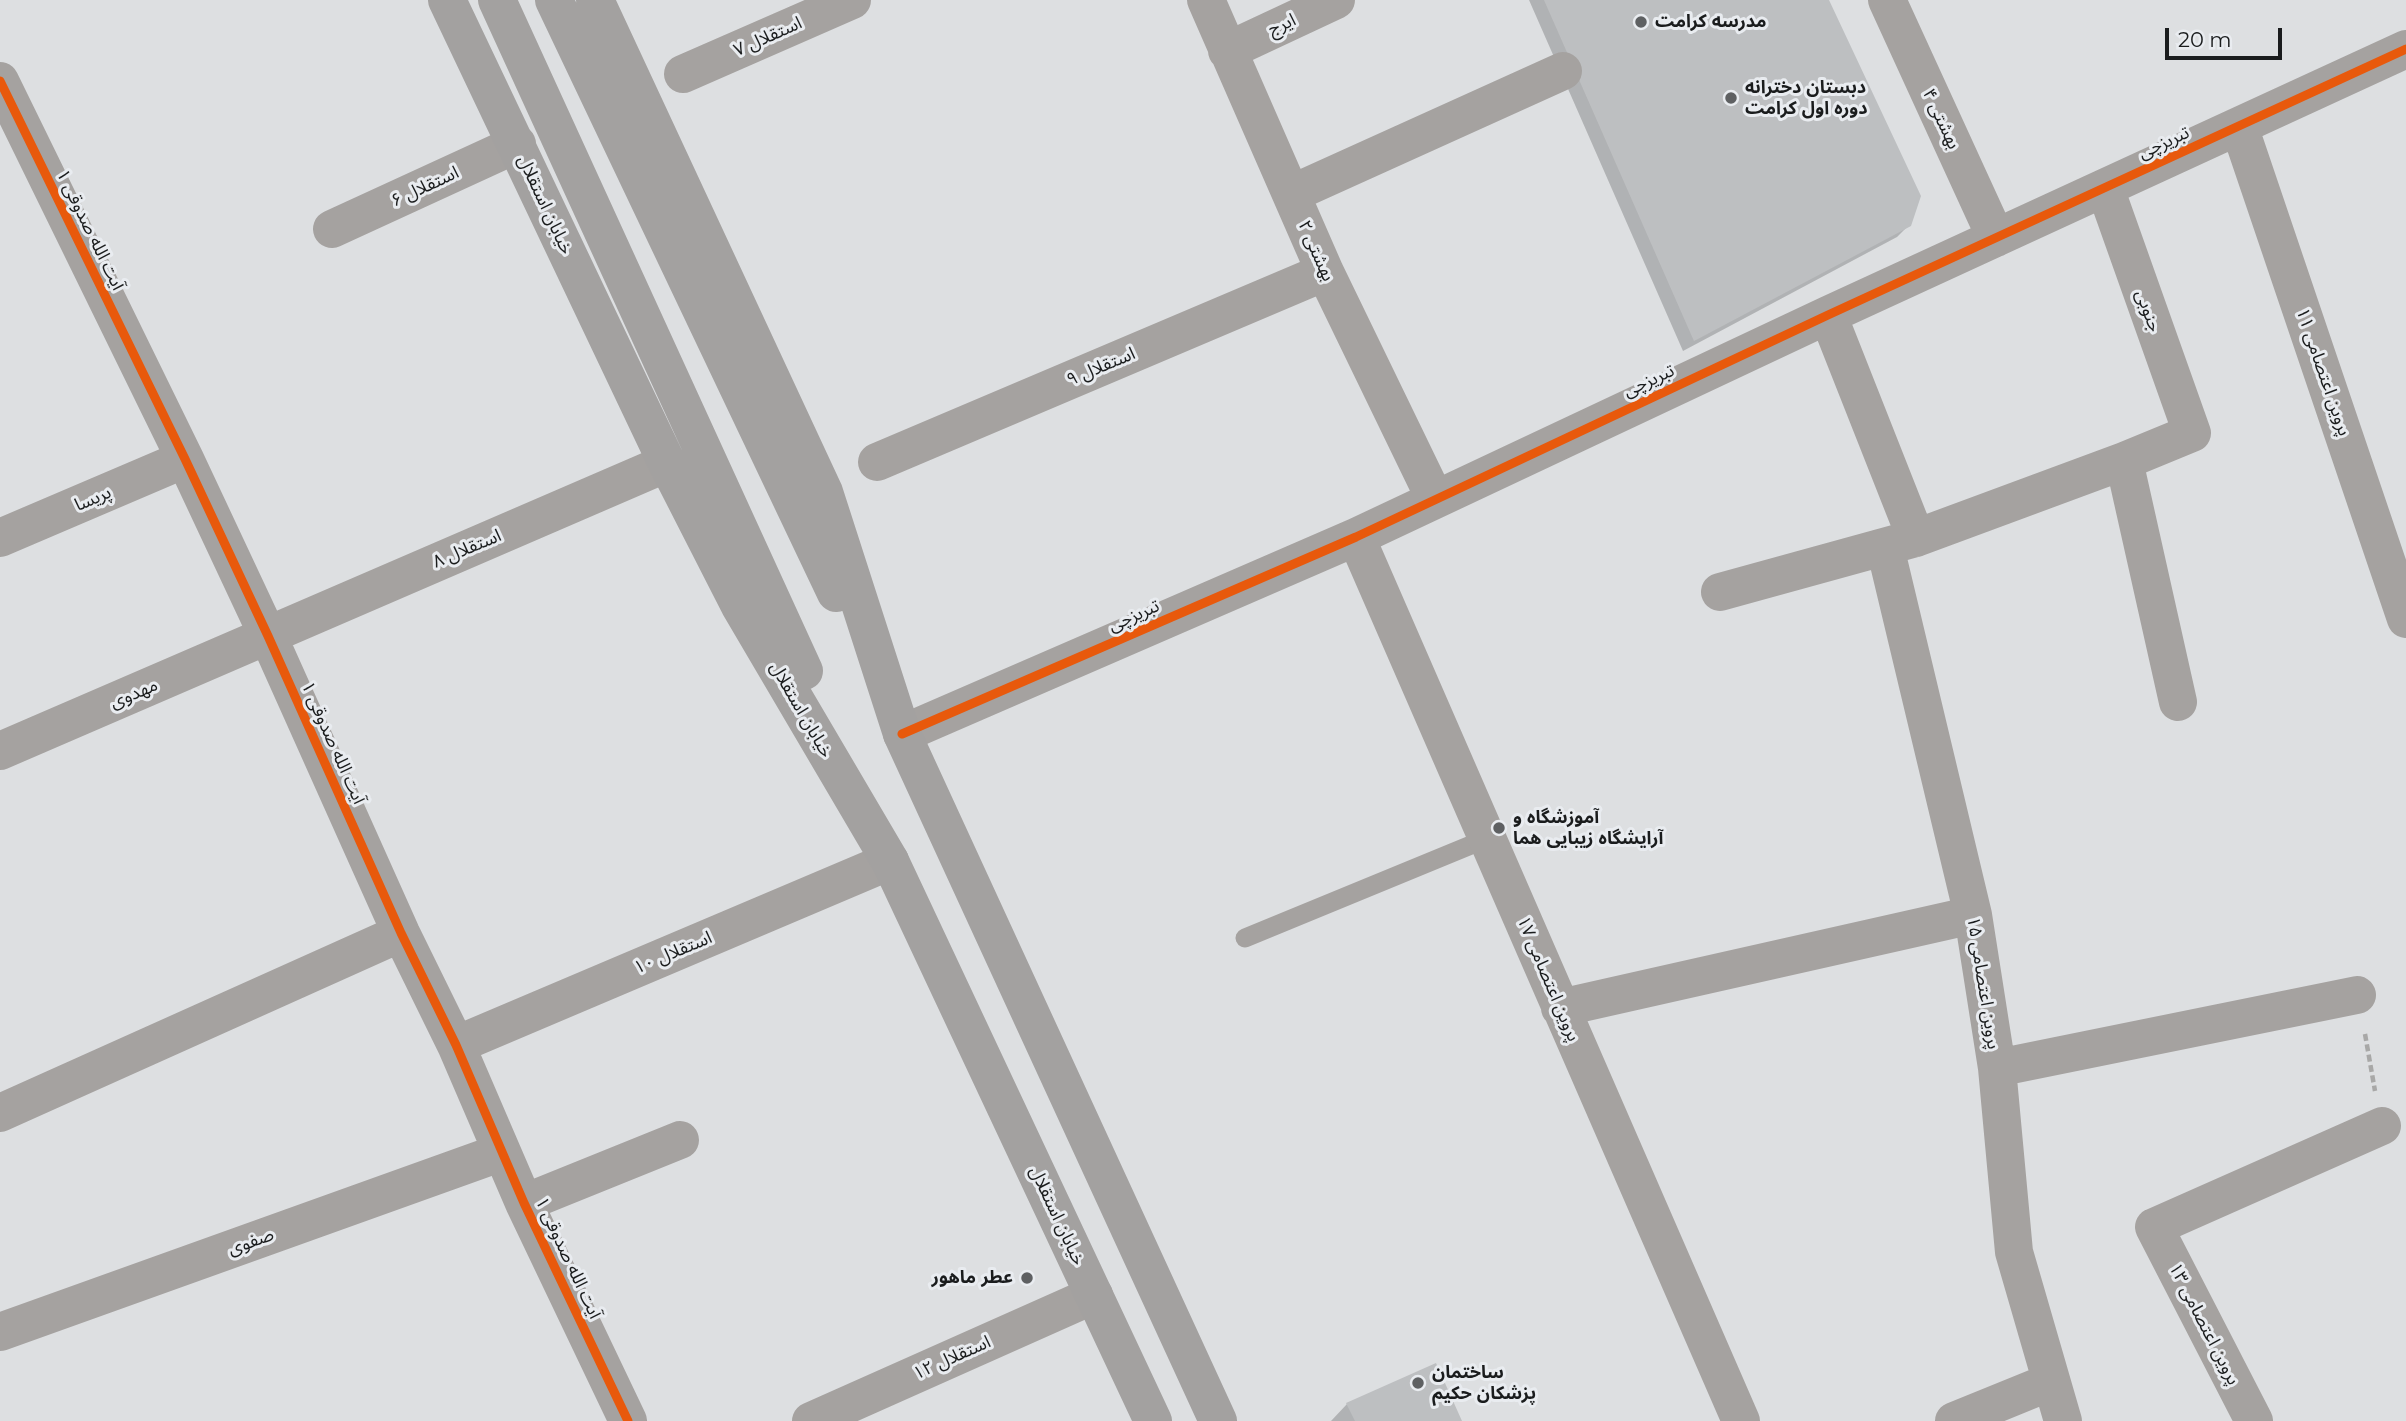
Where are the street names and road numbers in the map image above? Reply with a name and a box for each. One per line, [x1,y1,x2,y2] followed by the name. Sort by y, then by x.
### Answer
[1265,9,1299,41] street label: ایرج
[731,12,805,62] street label: استقلال ۷
[1918,85,1964,153] street label: بهشتی ۴
[2135,122,2193,164] street label: تبریزچی
[513,152,577,258] street label: خیابان استقلال
[388,162,462,212] street label: استقلال ۶
[51,166,129,294] street label: آیت الله صدوقی ۱
[1293,217,1339,285] street label: بهشتی ۲
[2130,287,2166,335] street label: جنوبی
[2291,305,2355,439] street label: پروین اعتصامی ۱۱
[1063,343,1139,391] street label: استقلال ۹
[1620,360,1678,402] street label: تبریزچی
[71,482,115,516] street label: پریسا
[429,525,505,573] street label: استقلال ۸
[1105,595,1163,637] street label: تبریزچی
[765,658,837,762] street label: خیابان استقلال
[107,674,161,714] street label: مهدوی
[296,678,370,808] street label: آیت الله صدوقی ۱
[1512,913,1584,1045] street label: پروین اعتصامی ۱۷
[1962,915,2004,1051] street label: پروین اعتصامی ۱۵
[631,927,715,979] street label: استقلال ۱۰
[1025,1163,1089,1269] street label: خیابان استقلال
[530,1194,606,1322] street label: آیت الله صدوقی ۱
[225,1224,277,1260] street label: صفوی
[2164,1259,2244,1389] street label: پروین اعتصامی ۱۳
[910,1331,994,1385] street label: استقلال ۱۲

